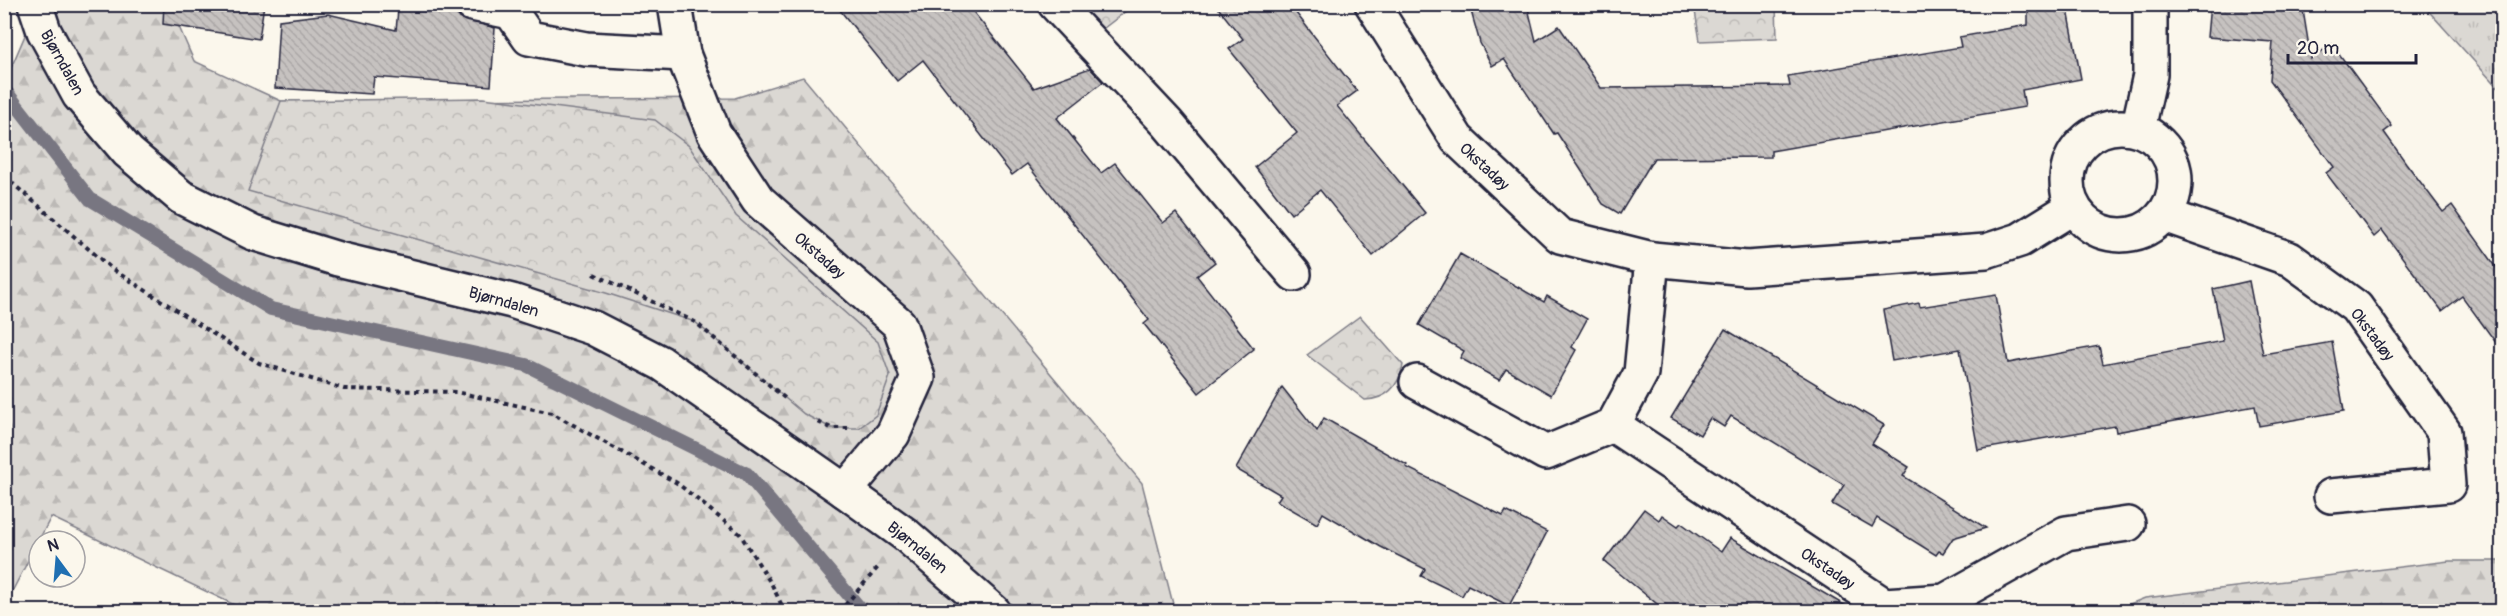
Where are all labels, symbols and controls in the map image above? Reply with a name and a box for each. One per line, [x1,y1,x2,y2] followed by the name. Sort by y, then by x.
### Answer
[36,26,88,99] street label: Bjørndalen
[2288,27,2416,65] scale bar
[2297,37,2339,60] text: 20 m
[1455,139,1514,195] street label: Okstadøy
[790,228,849,283] street label: Okstadøy
[466,282,541,321] street label: Bjørndalen
[2346,304,2399,365] street label: Okstadøy
[883,517,952,578] street label: Bjørndalen
[27,529,87,589] north arrow
[45,534,61,557] text: N
[1797,543,1859,594] street label: Okstadøy

